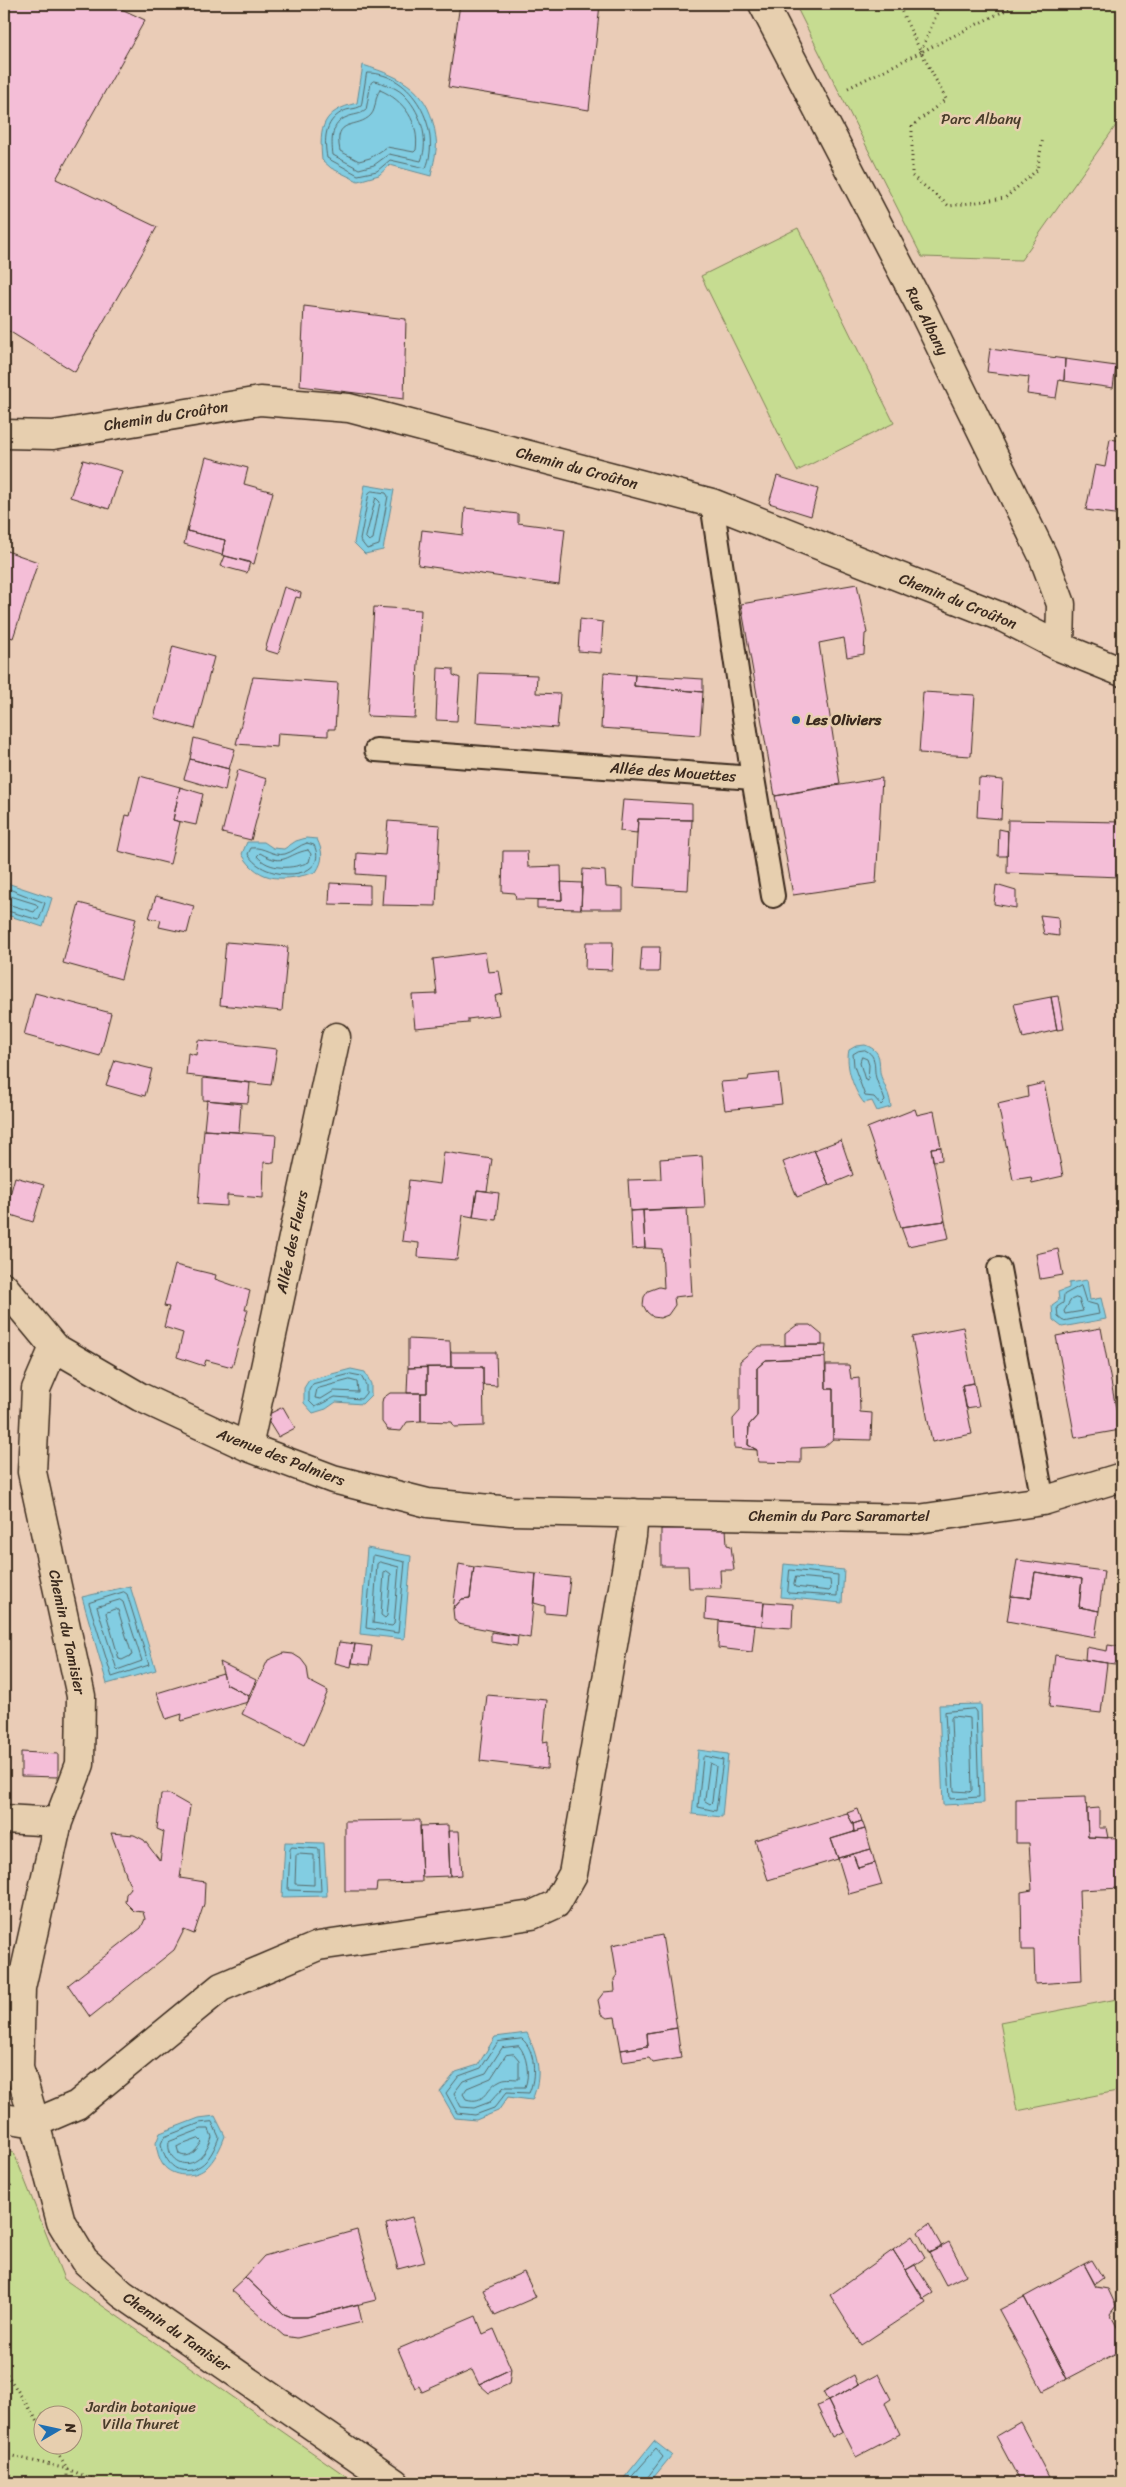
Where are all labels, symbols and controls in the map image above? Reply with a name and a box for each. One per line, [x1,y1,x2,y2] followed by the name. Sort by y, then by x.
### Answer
[941,106,1021,132] park label: Parc Albany
[899,282,956,360] street label: Rue Albany
[102,393,230,439] street label: Chemin du Croûton
[513,439,641,497] street label: Chemin du Croûton
[895,565,1021,637] street label: Chemin du Croûton
[806,707,883,733] place label: Les Oliviers
[790,714,802,726] marker: Les Oliviers
[608,755,737,789] street label: Allée des Mouettes
[268,1188,316,1297] street label: Allée des Fleurs
[212,1420,349,1493] street label: Avenue des Palmiers
[748,1503,930,1529] street label: Chemin du Parc Saramartel
[41,1567,93,1698] street label: Chemin du Tamisier
[118,2285,237,2380] street label: Chemin du Tamisier
[85,2394,196,2437] park label: Jardin botanique Villa Thuret
[32,2404,82,2454] north arrow
[57,2420,83,2435] text: N

